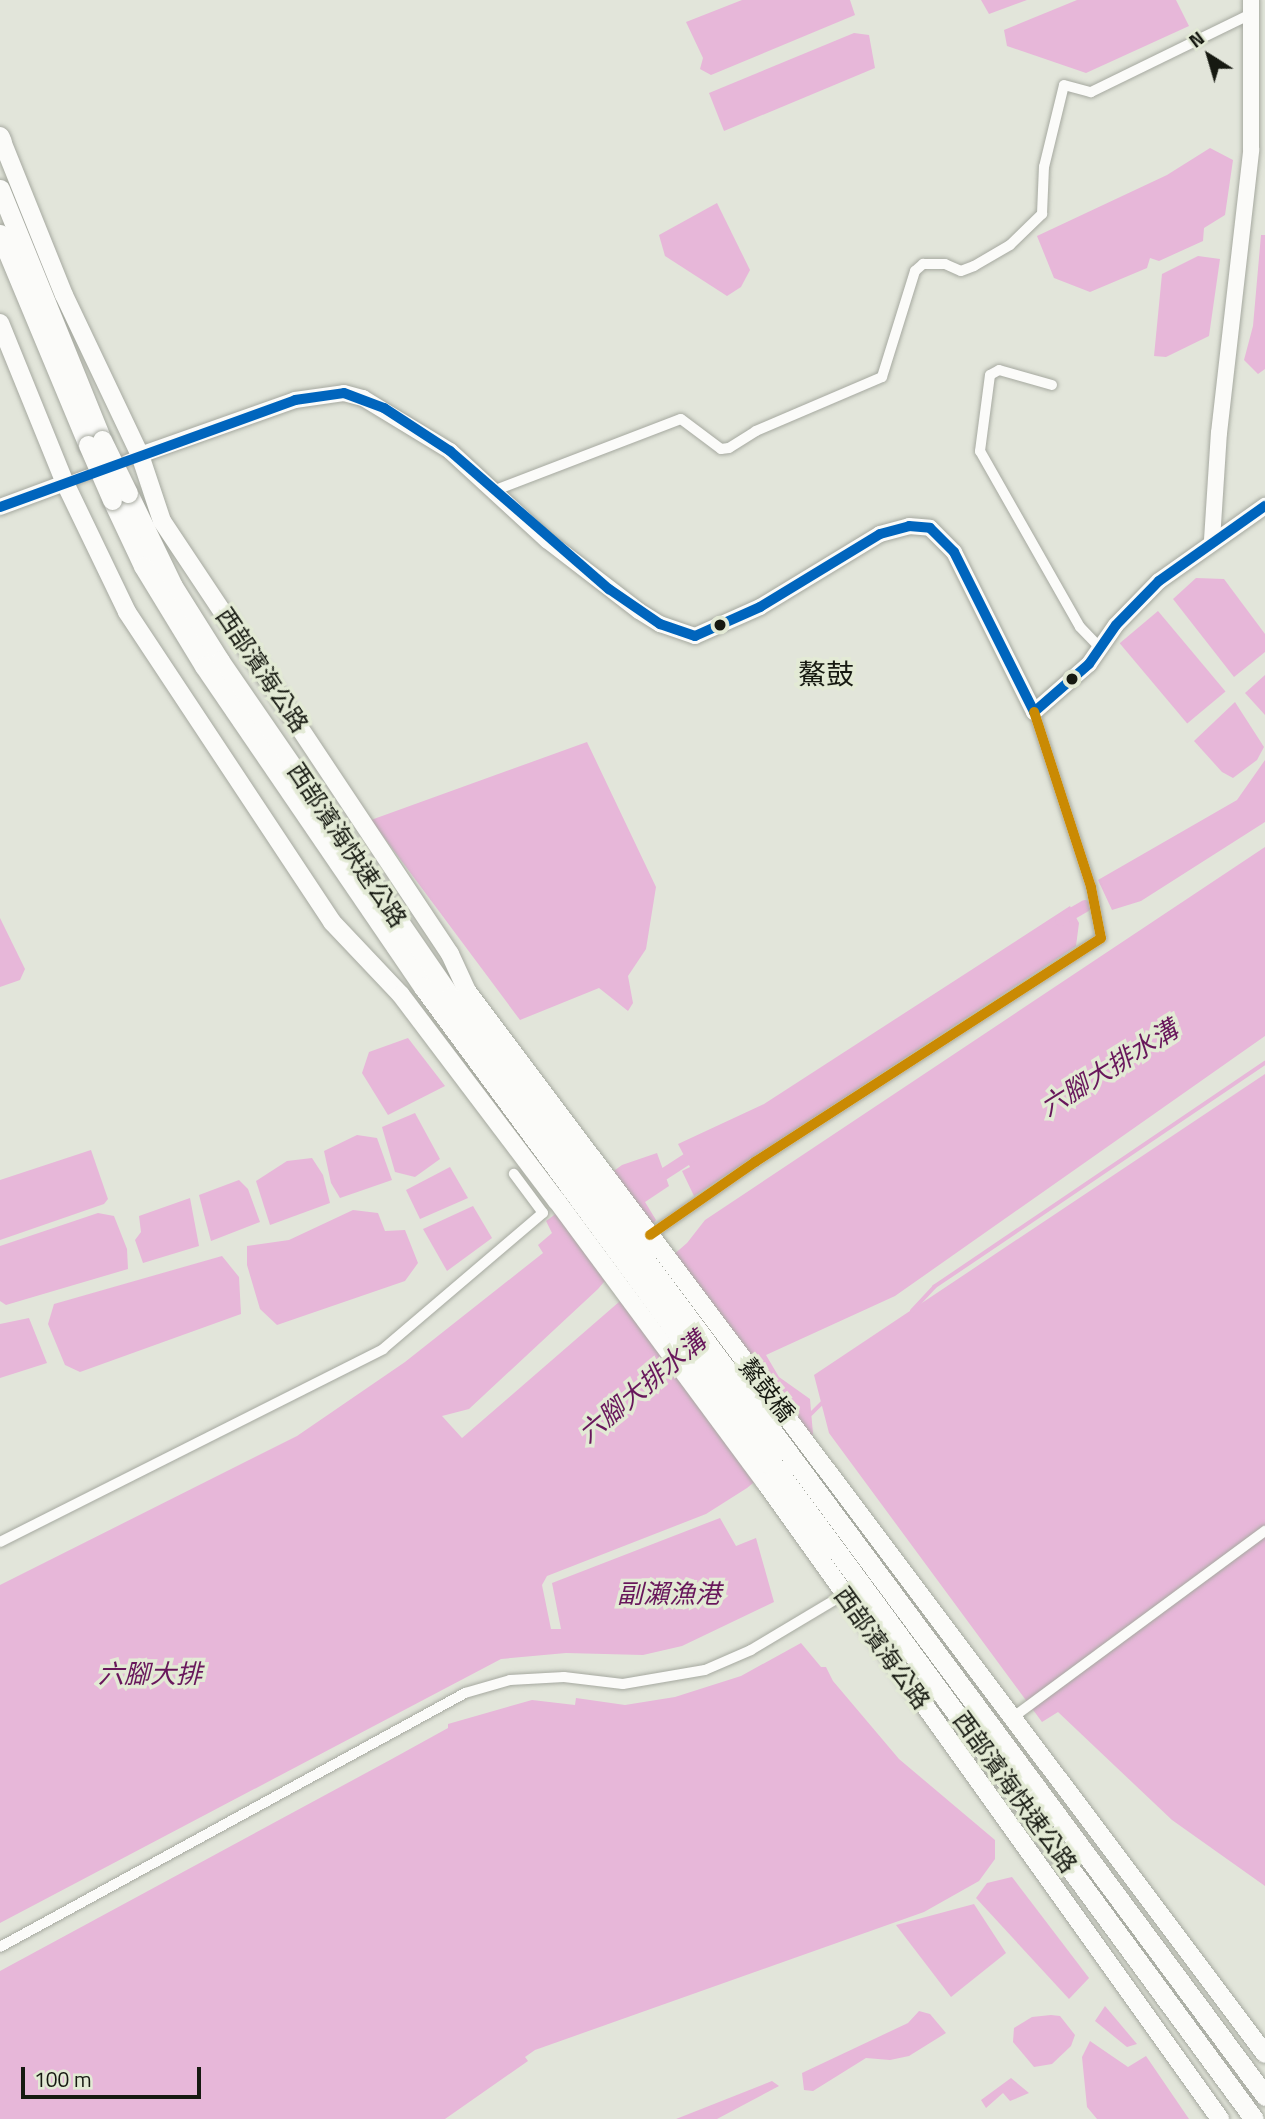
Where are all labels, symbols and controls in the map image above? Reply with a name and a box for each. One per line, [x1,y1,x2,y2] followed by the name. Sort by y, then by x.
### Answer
[1174,21,1244,91] north arrow
[1182,23,1210,54] text: N
[210,602,314,738] street label: 西部濱海公路
[713,618,727,632] unlabelled marker
[798,657,854,691] district label: 鰲鼓
[1065,672,1079,686] unlabelled marker
[281,757,413,933] street label: 西部濱海快速公路
[1035,1013,1183,1123] water label: 六腳大排水溝
[572,1325,712,1449] water label: 六腳大排水溝
[733,1353,801,1427] street label: 鰲鼓橋
[617,1578,721,1610] water label: 副瀨漁港
[828,1581,936,1715] street label: 西部濱海公路
[98,1658,202,1690] water label: 六腳大排
[947,1706,1083,1878] street label: 西部濱海快速公路
[24,2052,205,2096] scale bar
[34,2063,91,2095] text: 100 m

